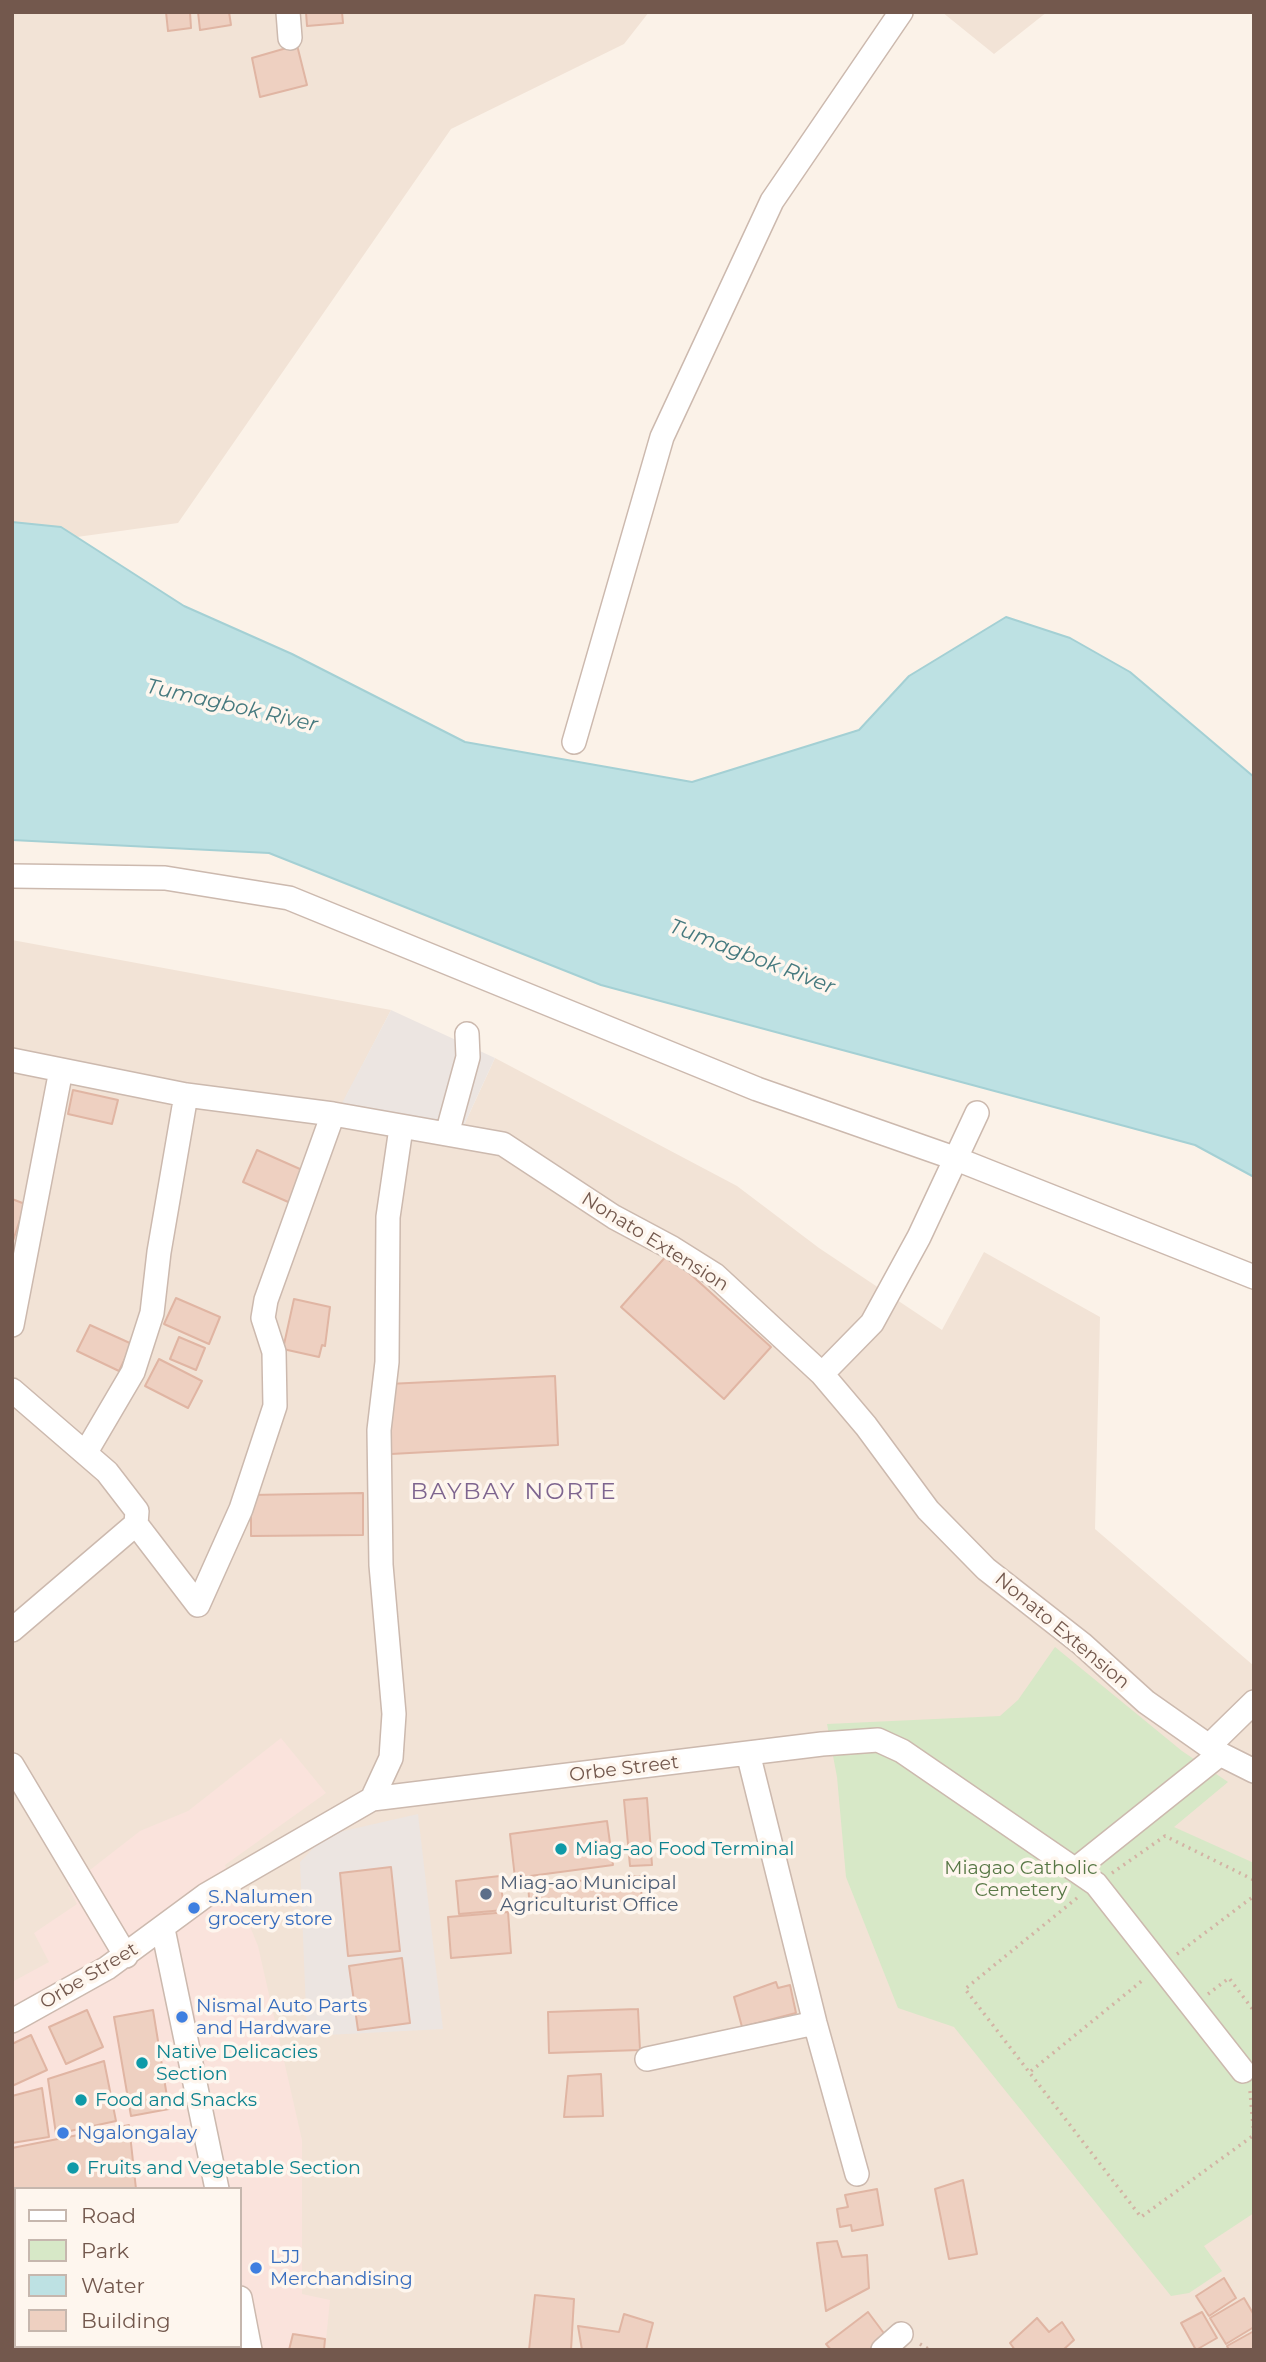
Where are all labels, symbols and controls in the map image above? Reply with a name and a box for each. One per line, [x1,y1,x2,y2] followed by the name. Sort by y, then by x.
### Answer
[144,674,320,738] water label: Tumagbok River
[666,914,838,1000] water label: Tumagbok River
[577,1188,733,1296] street label: Nonato Extension
[412,1478,616,1506] district label: BAYBAY NORTE
[990,1568,1134,1694] street label: Nonato Extension
[568,1751,680,1787] street label: Orbe Street
[575,1838,794,1860] place label: Miag-ao Food Terminal
[553,1841,569,1857] marker: Miag-ao Food Terminal
[944,1857,1098,1901] park label: Miagao Catholic Cemetery
[500,1872,679,1916] place label: Miag-ao Municipal Agriculturist Office
[208,1886,332,1930] place label: S.Nalumen grocery store
[478,1886,494,1902] marker: Miag-ao Municipal Agriculturist Office
[186,1900,202,1916] marker: S.Nalumen grocery store
[36,1938,142,2014] street label: Orbe Street
[196,1995,367,2039] place label: Nismal Auto Parts and Hardware
[174,2009,190,2025] marker: Nismal Auto Parts and Hardware
[156,2041,318,2085] place label: Native Delicacies Section
[134,2055,150,2071] marker: Native Delicacies Section
[95,2089,257,2111] place label: Food and Snacks
[73,2092,89,2108] marker: Food and Snacks
[77,2122,197,2144] place label: Ngalongalay
[55,2125,71,2141] marker: Ngalongalay
[87,2157,361,2179] place label: Fruits and Vegetable Section
[65,2160,81,2176] marker: Fruits and Vegetable Section
[14,2187,242,2348] legend
[81,2203,136,2228] text: Road
[81,2238,129,2263] text: Park
[270,2246,413,2290] place label: LJJ Merchandising
[248,2260,264,2276] marker: LJJ Merchandising
[81,2273,145,2298] text: Water
[81,2308,171,2333] text: Building

